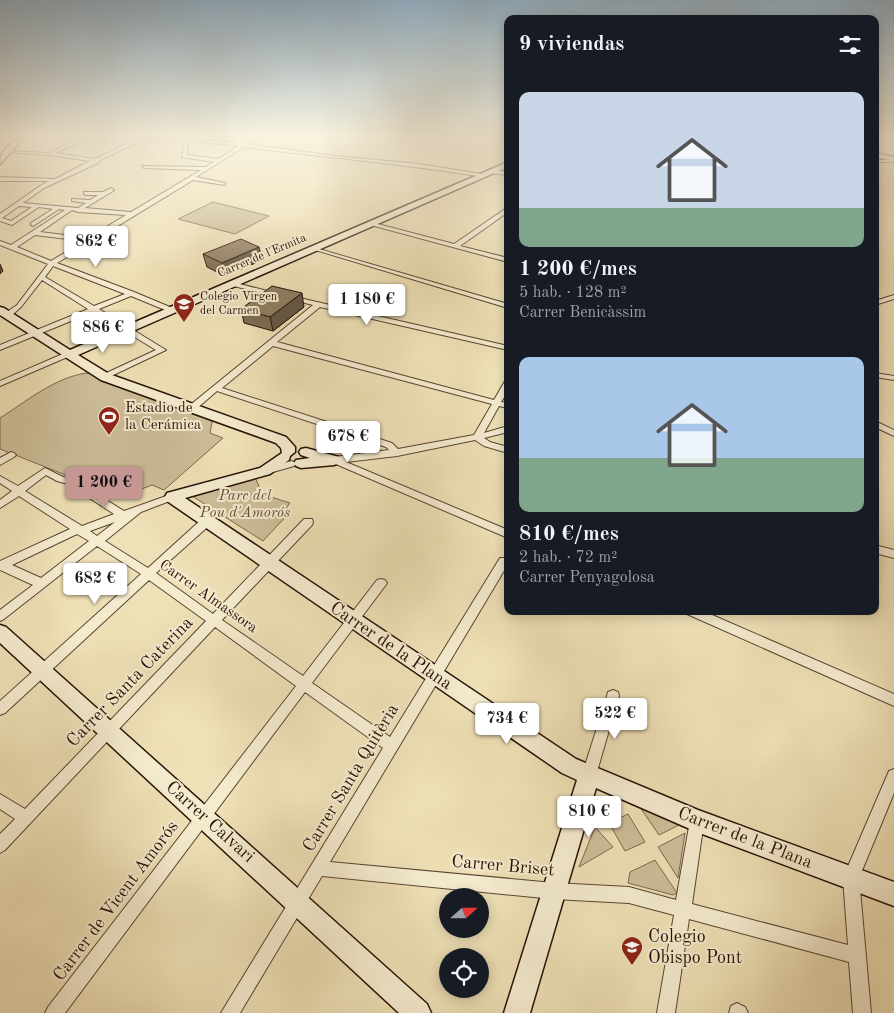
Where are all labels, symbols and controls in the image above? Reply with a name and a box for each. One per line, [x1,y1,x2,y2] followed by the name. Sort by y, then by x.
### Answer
[836,31,864,59] icon: filters
[519,34,624,55] text: 9 viviendas
[647,125,737,215] icon: home
[61,226,131,268] pin: 862 €
[216,232,308,280] street label: Carrer de l'Ermita
[75,234,117,250] text: 862 €
[519,259,637,280] text: 1 200 €/mes
[321,284,413,326] pin: 1 180 €
[519,285,627,301] text: 5 hab. · 128 m²
[200,291,278,317] place label: Colegio Virgen del Carmen
[172,292,196,323] school or university icon: Colegio Virgen del Carmen
[339,292,395,308] text: 1 180 €
[519,305,646,321] text: Carrer Benicàssim
[68,312,138,354] pin: 886 €
[82,320,124,336] text: 886 €
[647,390,737,480] icon: home
[125,401,202,433] place label: Estadio de la Cerámica
[97,405,121,436] sports icon: Estadio de la Cerámica
[313,420,383,463] pin: 678 €
[327,429,369,445] text: 678 €
[58,466,150,509] pin: 1 200 €
[76,475,132,491] text: 1 200 €
[199,489,290,521] park label: Parc del Pou d'Amorós
[519,524,619,545] text: 810 €/mes
[519,550,617,566] text: 2 hab. · 72 m²
[156,558,260,637] street label: Carrer Almassora
[60,562,130,605] pin: 682 €
[519,570,655,586] text: Carrer Penyagolosa
[74,571,116,587] text: 682 €
[327,599,455,693] street label: Carrer de la Plana
[64,614,197,750] street label: Carrer Santa Caterina
[580,698,650,740] pin: 522 €
[300,701,402,855] street label: Carrer Santa Quitèria
[472,702,542,745] pin: 734 €
[594,706,636,722] text: 522 €
[486,711,528,727] text: 734 €
[162,778,258,866] street label: Carrer Calvari
[554,796,624,838] pin: 810 €
[568,804,610,820] text: 810 €
[675,804,815,872] street label: Carrer de la Plana
[50,817,182,984] street label: Carrer de Vicent Amorós
[451,853,555,879] street label: Carrer Briset
[439,888,489,938] north arrow
[439,888,489,998] map controls
[648,928,742,967] place label: Colegio Obispo Pont
[620,935,644,966] school or university icon: Colegio Obispo Pont
[439,948,489,998] button: locate

